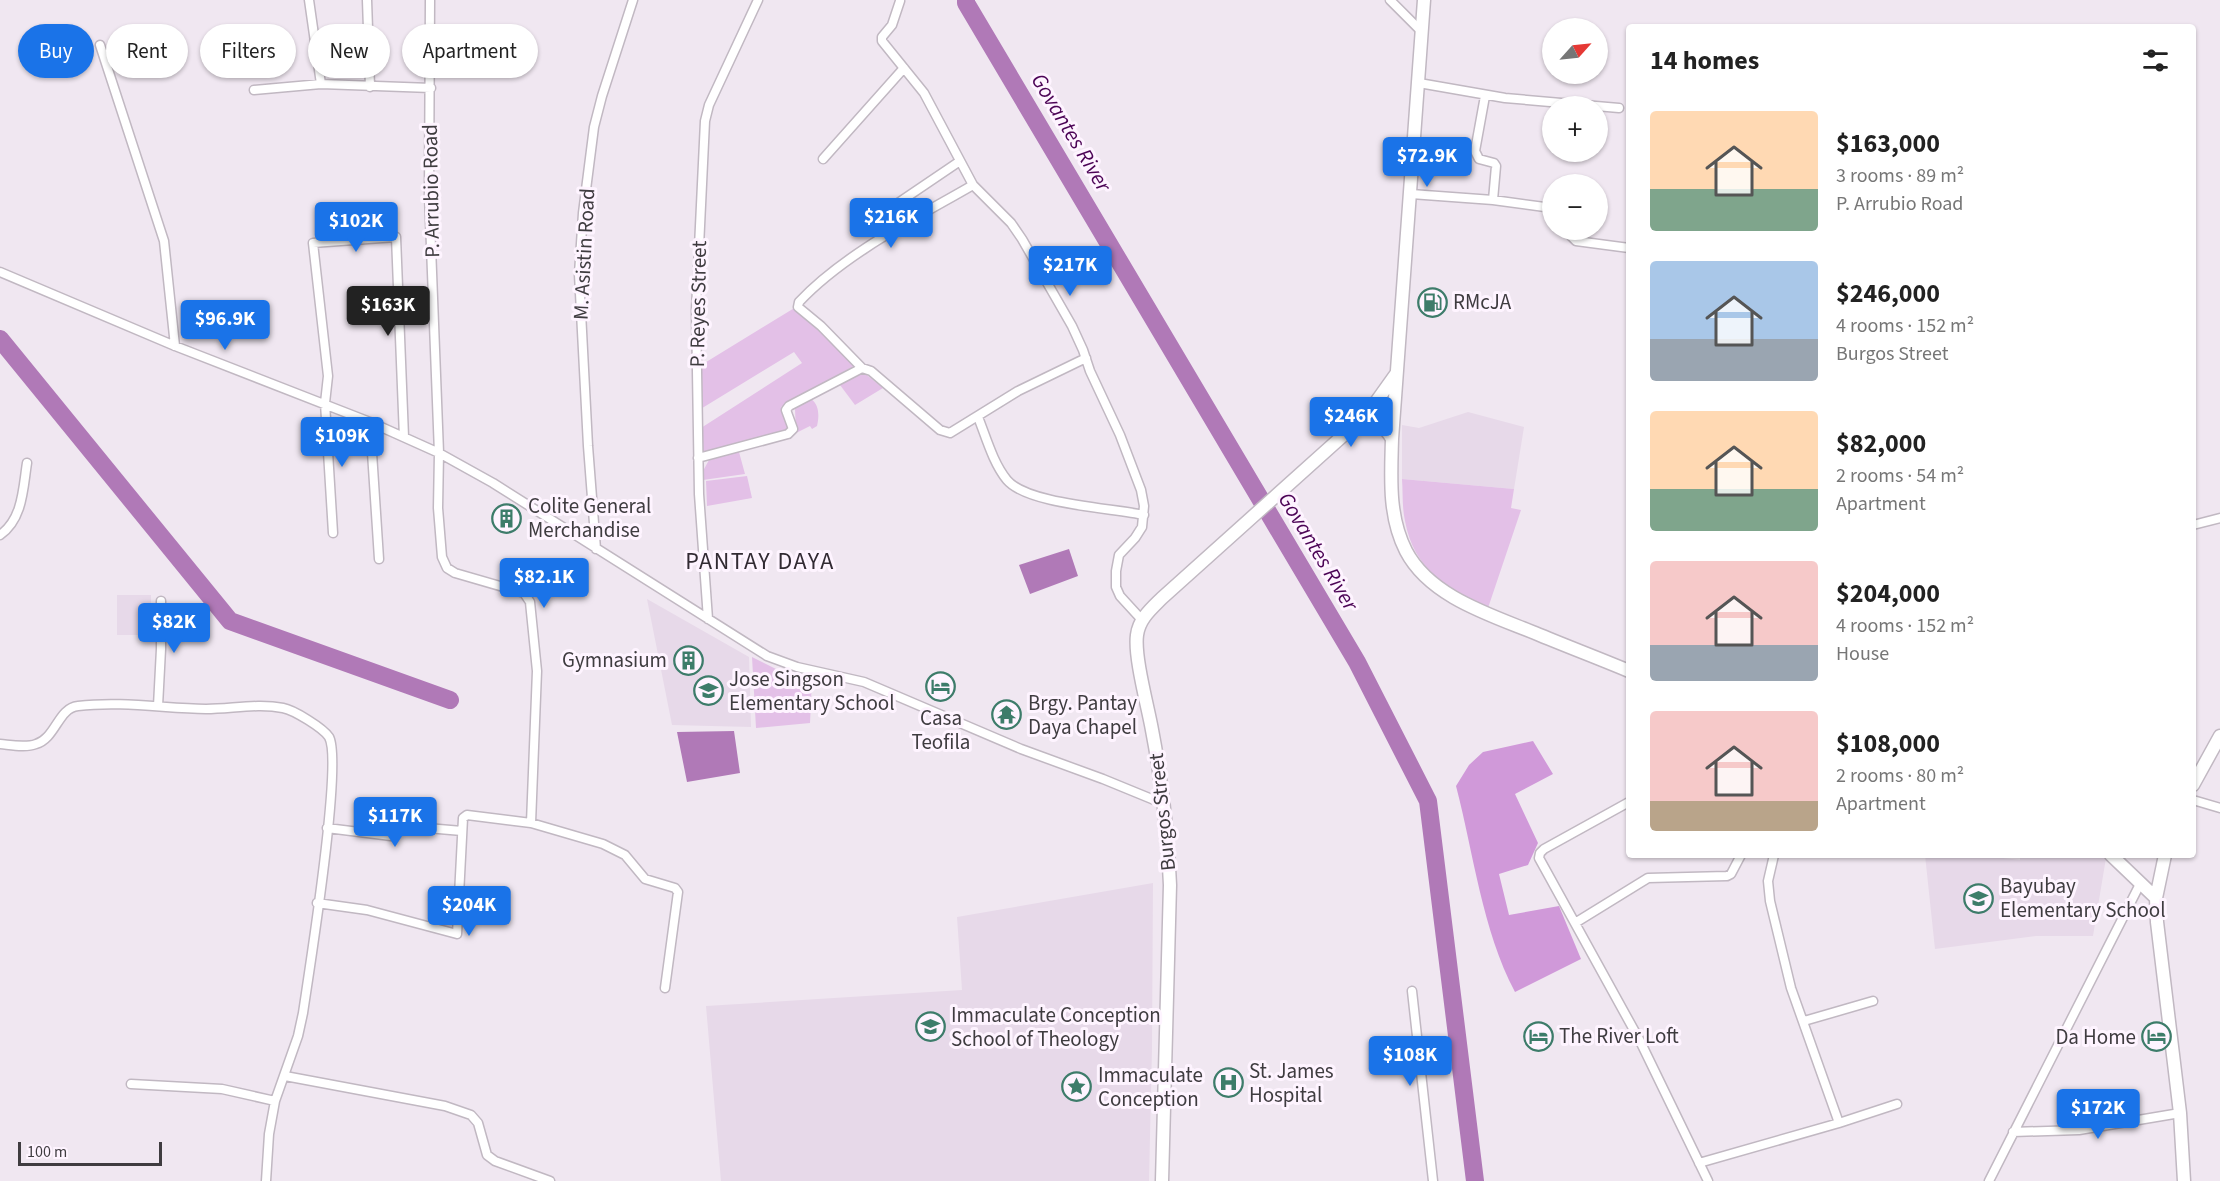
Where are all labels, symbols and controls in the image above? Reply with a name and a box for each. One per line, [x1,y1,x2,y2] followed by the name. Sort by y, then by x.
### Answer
[1542,18,1608,84] north arrow
[1542,18,1608,240] map controls
[18,24,94,78] chip: Buy
[106,24,188,78] chip: Rent
[200,24,296,78] chip: Filters
[308,24,390,78] chip: New
[402,24,538,78] chip: Apartment
[1650,42,1759,79] text: 14 homes
[2139,44,2172,77] icon: filters
[1023,67,1120,199] water label: Govantes River
[1542,96,1608,162] button: +
[415,124,447,258] street label: P. Arrubio Road
[1836,125,1940,162] text: $163,000
[1698,135,1770,207] icon: home
[1378,137,1476,188] pin: $72.9K
[1397,142,1457,170] text: $72.9K
[1836,162,1964,190] text: 3 rooms · 89 m²
[1542,174,1608,240] button: −
[566,187,602,321] street label: M. Asistin Road
[1836,190,1963,218] text: P. Arrubio Road
[849,198,933,249] pin: $216K
[314,202,398,253] pin: $102K
[864,203,918,231] text: $216K
[329,207,383,235] text: $102K
[682,240,714,368] street label: P. Reyes Street
[1028,246,1112,297] pin: $217K
[1043,251,1097,279] text: $217K
[1836,275,1940,312] text: $246,000
[1698,285,1770,357] icon: home
[346,286,430,337] pin: $163K
[1416,286,1448,318] fuel station icon: RMcJA
[1453,287,1512,317] place label: RMcJA
[361,291,415,319] text: $163K
[176,300,274,351] pin: $96.9K
[195,305,255,333] text: $96.9K
[1836,312,1974,340] text: 4 rooms · 152 m²
[1836,340,1948,368] text: Burgos Street
[1309,397,1393,448] pin: $246K
[1324,402,1378,430] text: $246K
[300,417,384,468] pin: $109K
[315,422,369,450] text: $109K
[1836,425,1926,462] text: $82,000
[1698,435,1770,507] icon: home
[1836,462,1964,490] text: 2 rooms · 54 m²
[1270,486,1367,618] water label: Govantes River
[1836,490,1926,518] text: Apartment
[528,491,651,545] place label: Colite General Merchandise
[491,502,523,534] building icon: Colite General Merchandise
[685,544,835,579] district label: PANTAY DAYA
[495,558,593,609] pin: $82.1K
[514,563,574,591] text: $82.1K
[1836,575,1940,612] text: $204,000
[1698,585,1770,657] icon: home
[138,603,210,654] pin: $82K
[152,608,196,636] text: $82K
[1836,612,1974,640] text: 4 rooms · 152 m²
[1836,640,1889,668] text: House
[672,644,704,676] building icon: Gymnasium
[562,645,667,675] place label: Gymnasium
[729,664,895,718] place label: Jose Singson Elementary School
[925,671,957,703] hotel icon: Casa Teofila
[692,675,724,707] school or university icon: Jose Singson Elementary School
[1028,688,1137,742] place label: Brgy. Pantay Daya Chapel
[991,699,1023,731] temple icon: Brgy. Pantay Daya Chapel
[912,703,970,757] place label: Casa Teofila
[1836,725,1940,762] text: $108,000
[1698,735,1770,807] icon: home
[1141,752,1183,872] street label: Burgos Street
[1836,762,1964,790] text: 2 rooms · 80 m²
[1836,790,1926,818] text: Apartment
[353,797,437,848] pin: $117K
[368,802,422,830] text: $117K
[2000,871,2166,925] place label: Bayubay Elementary School
[1963,882,1995,914] school or university icon: Bayubay Elementary School
[427,886,511,937] pin: $204K
[442,891,496,919] text: $204K
[951,1000,1161,1054] place label: Immaculate Conception School of Theology
[914,1011,946,1043] school or university icon: Immaculate Conception School of Theology
[1522,1020,1554,1052] hotel icon: The River Loft
[1559,1021,1679,1051] place label: The River Loft
[2141,1021,2173,1053] hotel icon: Da Home
[2055,1022,2136,1052] place label: Da Home
[1368,1036,1452,1087] pin: $108K
[1383,1041,1437,1069] text: $108K
[1249,1056,1334,1110] place label: St. James Hospital
[1098,1060,1203,1114] place label: Immaculate Conception
[1212,1067,1244,1099] hospital icon: St. James Hospital
[1061,1071,1093,1103] place icon: Immaculate Conception
[2056,1089,2140,1140] pin: $172K
[2071,1094,2125,1122] text: $172K
[18,1139,162,1166] scale bar
[27,1141,67,1163] text: 100 m

